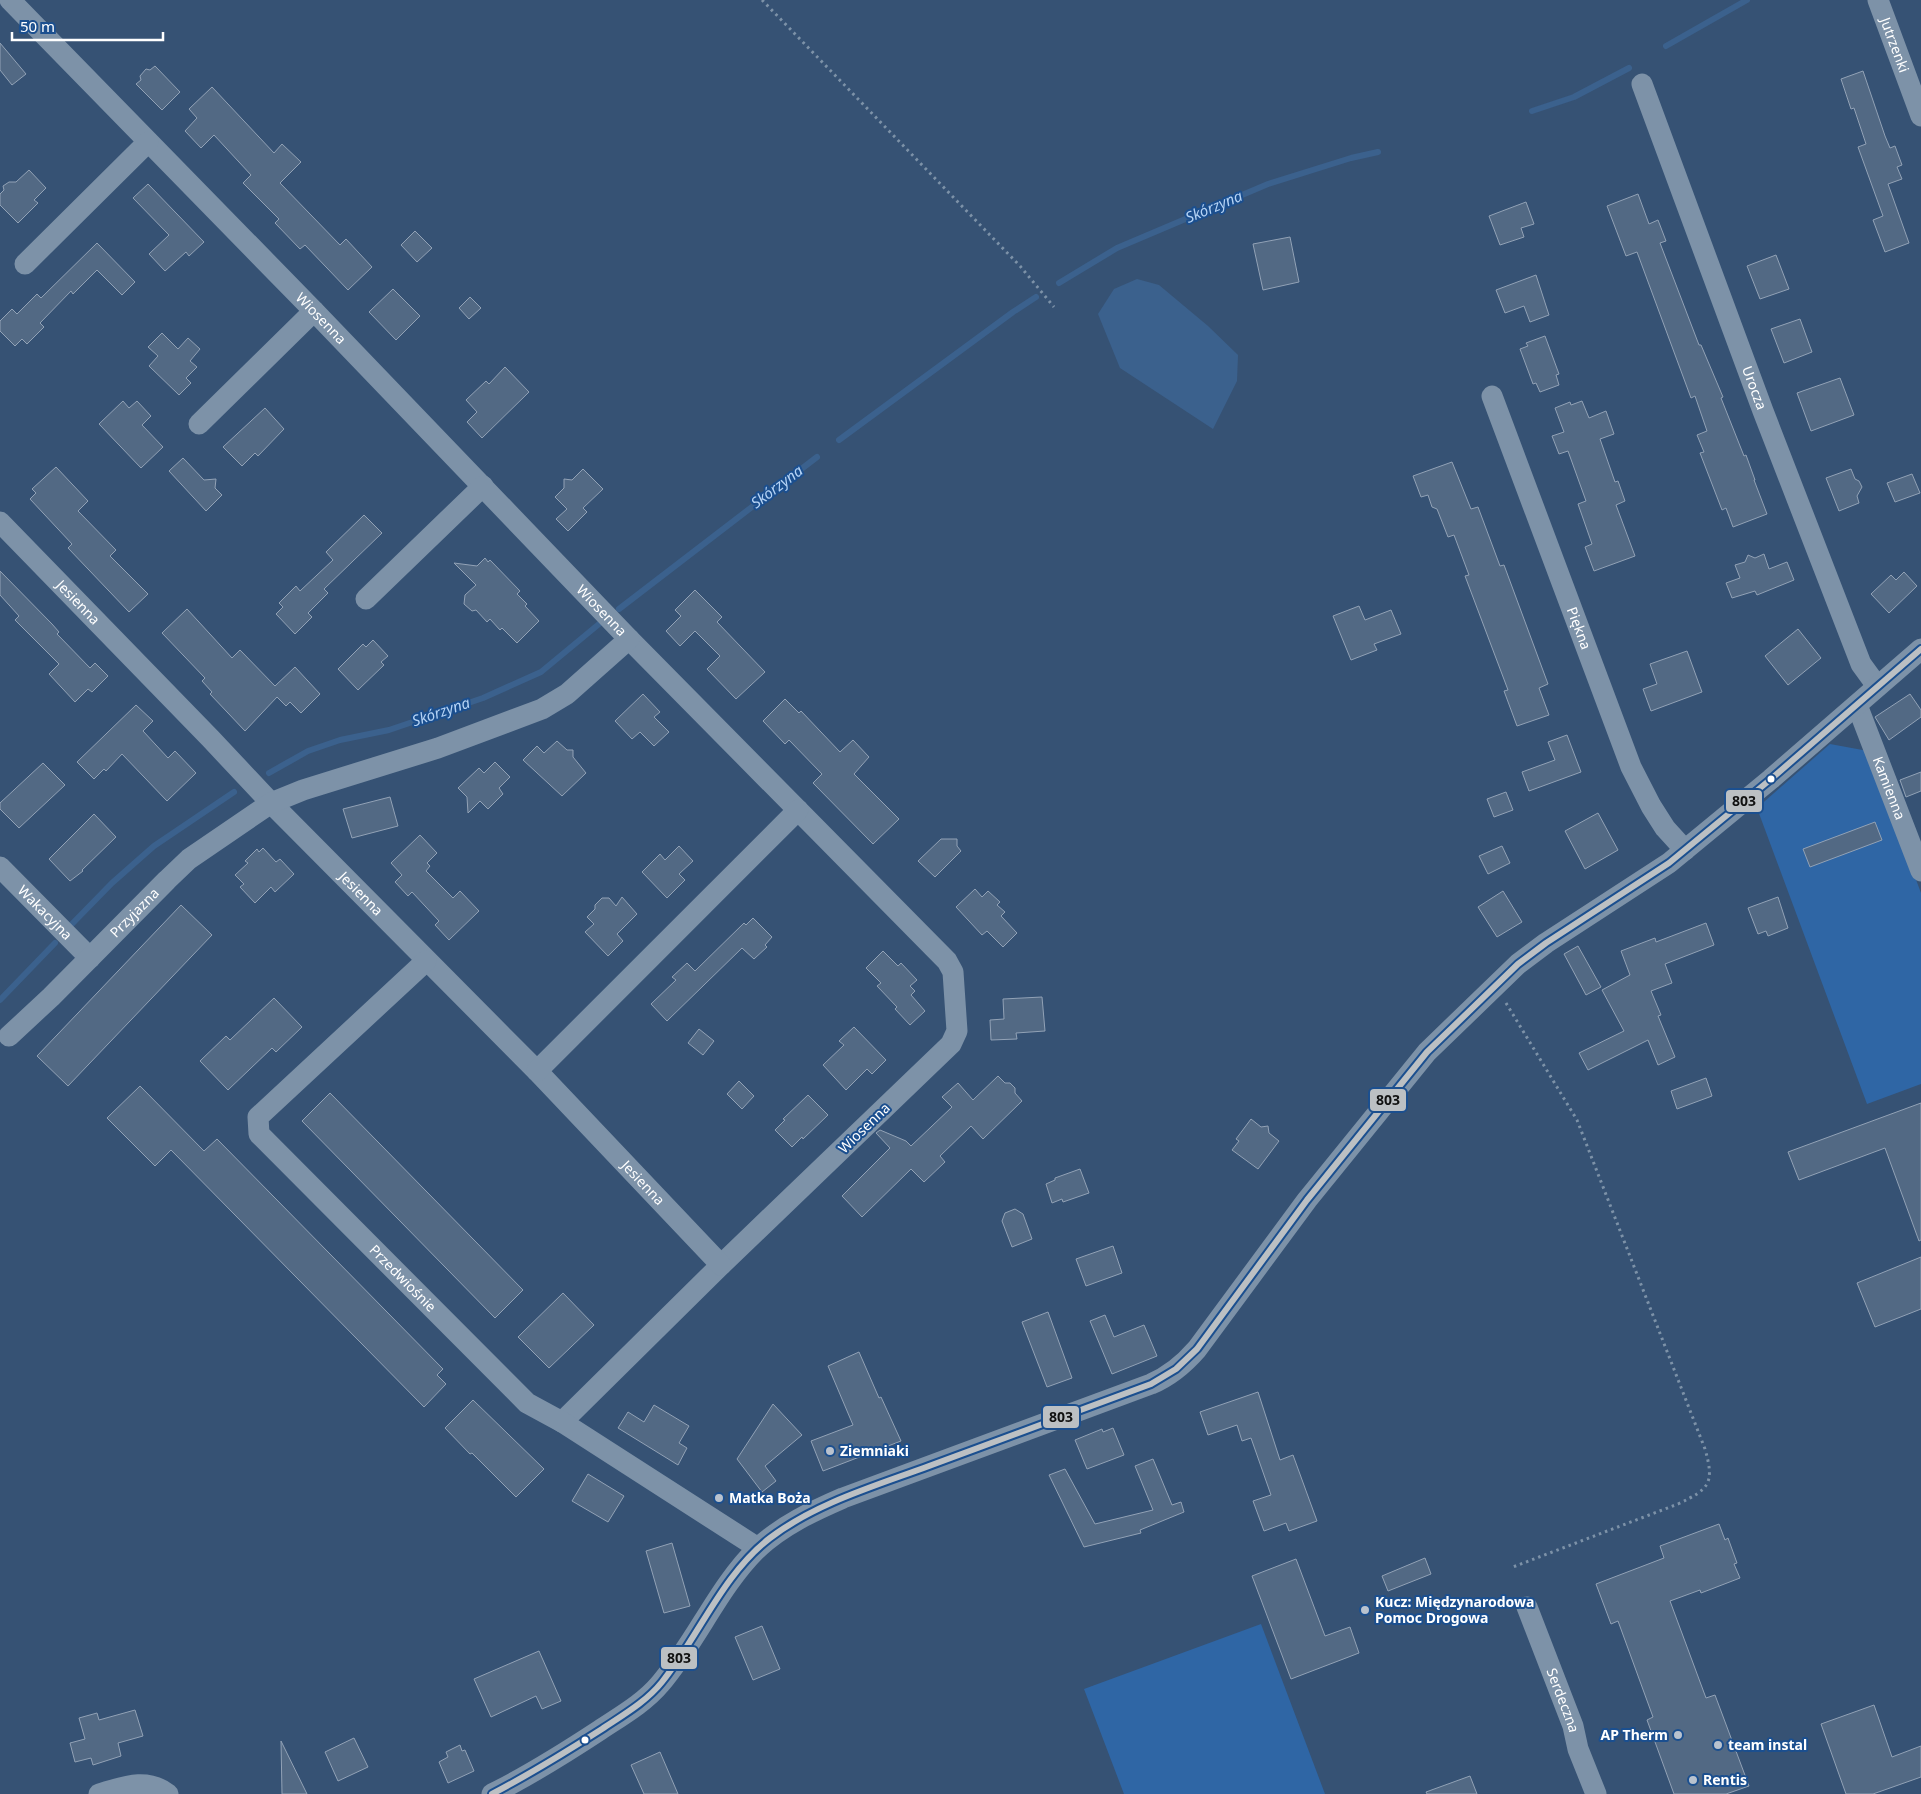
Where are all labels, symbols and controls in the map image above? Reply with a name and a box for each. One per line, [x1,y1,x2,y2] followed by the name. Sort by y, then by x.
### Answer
[12,10,164,42] scale bar
[1876,13,1914,75] street label: Jutrzenki
[20,16,55,36] text: 50 m
[1182,185,1246,227] water label: Skórzyna
[292,288,351,348] street label: Wiosenna
[1738,363,1772,412] street label: Urocza
[746,460,807,512] water label: Skórzyna
[51,574,104,628] street label: Jesienna
[573,580,631,640] street label: Wiosenna
[1563,604,1596,652] street label: Piękna
[409,692,473,730] water label: Skórzyna
[1869,754,1910,822] street label: Kamienna
[1766,774,1776,784] unlabelled marker
[1725,789,1763,813] line badge: 803
[1732,791,1756,810] text: 803
[334,866,387,919] street label: Jesienna
[14,881,77,944] street label: Wakacyjna
[105,883,163,941] street label: Przyjazna
[1369,1088,1407,1112] line badge: 803
[1376,1090,1400,1109] text: 803
[834,1098,894,1157] street label: Wiosenna
[616,1154,669,1209] street label: Jesienna
[366,1240,441,1316] street label: Przedwiośnie
[1042,1405,1080,1429] line badge: 803
[1049,1407,1073,1426] text: 803
[840,1441,909,1460] place label: Ziemniaki
[824,1445,836,1457] marker: Ziemniaki
[729,1488,811,1507] place label: Matka Boża
[713,1492,725,1504] marker: Matka Boża
[1375,1592,1534,1627] place label: Kucz: Międzynarodowa Pomoc Drogowa
[1359,1604,1371,1616] marker: Kucz: Międzynarodowa Pomoc Drogowa
[660,1646,698,1670] line badge: 803
[667,1648,691,1667] text: 803
[1542,1665,1584,1734] street label: Serdeczna
[1601,1725,1668,1744] place label: AP Therm
[1672,1729,1684,1741] marker: AP Therm
[580,1735,590,1745] unlabelled marker
[1728,1735,1807,1754] place label: team instal
[1712,1739,1724,1751] marker: team instal
[1703,1770,1747,1789] place label: Rentis
[1687,1774,1699,1786] marker: Rentis

